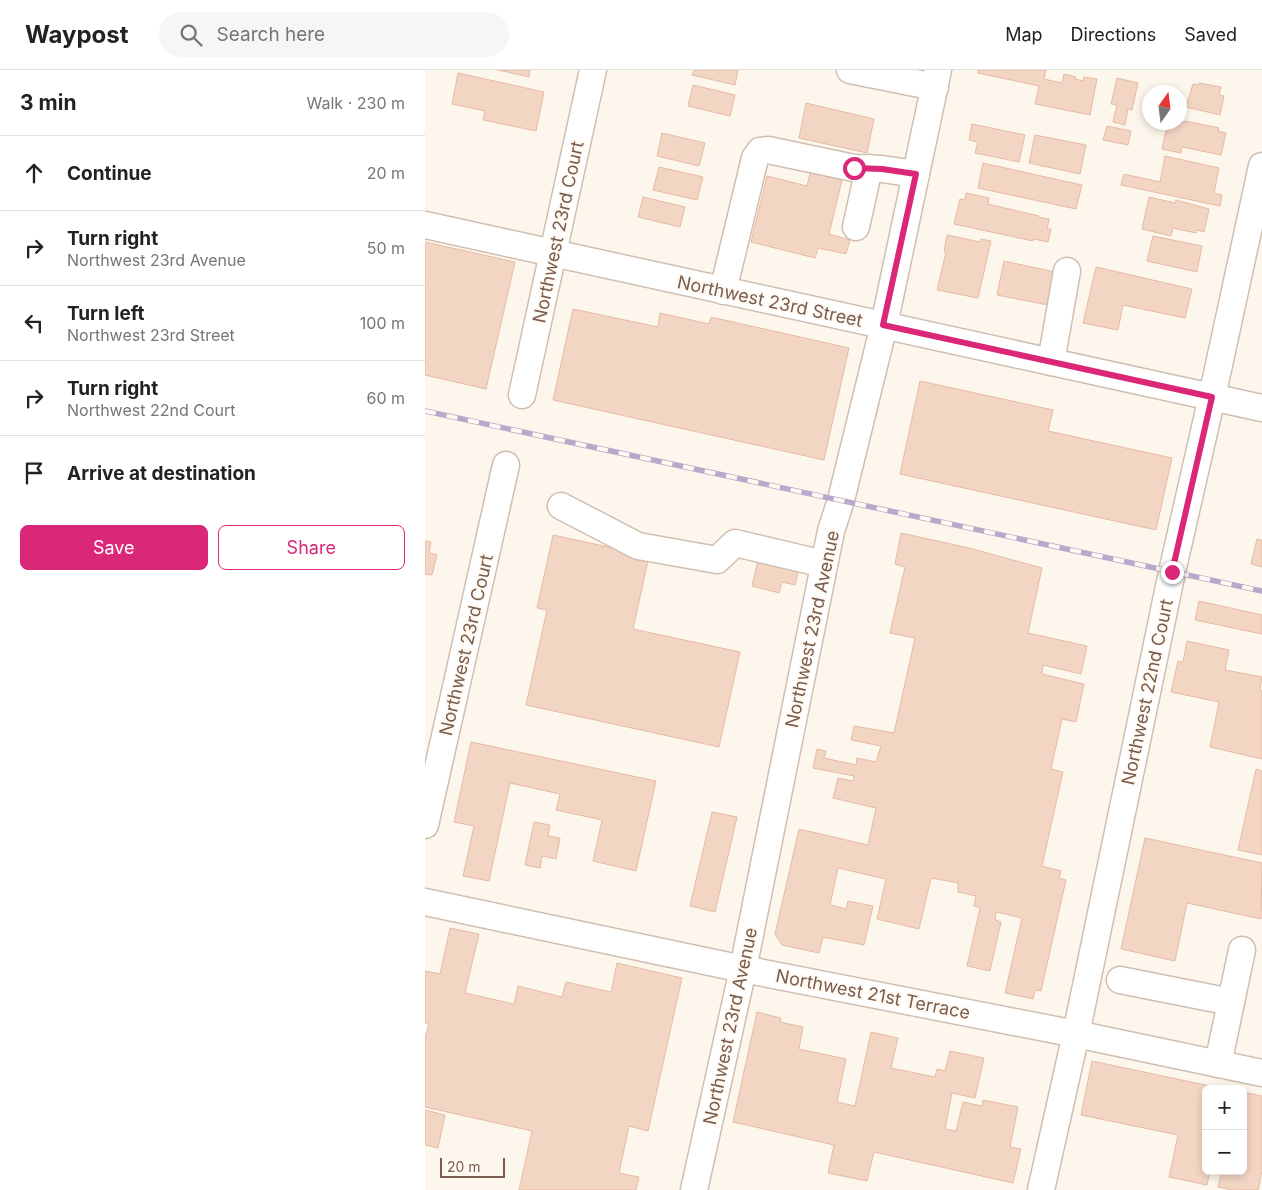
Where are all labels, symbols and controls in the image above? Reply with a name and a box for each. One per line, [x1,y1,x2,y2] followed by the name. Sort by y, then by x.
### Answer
[159,12,509,57] search box
[25,20,129,49] text: Waypost
[177,21,205,49] icon: search
[217,23,325,46] text: Search here
[1005,24,1043,45] text: Map
[1071,24,1156,45] text: Directions
[1184,24,1237,45] text: Saved
[1142,85,1187,130] north arrow
[20,90,76,115] text: 3 min
[307,93,405,113] text: Walk · 230 m
[528,139,588,325] street label: Northwest 23rd Court
[843,157,866,180] route start
[20,159,48,187] icon: ahead
[67,162,152,185] text: Continue
[367,163,405,183] text: 20 m
[67,227,158,250] text: Turn right
[20,234,48,262] icon: right
[367,238,405,258] text: 50 m
[67,250,246,270] text: Northwest 23rd Avenue
[676,271,865,331] street label: Northwest 23rd Street
[67,302,145,325] text: Turn left
[20,309,48,337] icon: left
[360,313,405,333] text: 100 m
[67,325,235,345] text: Northwest 23rd Street
[67,377,158,400] text: Turn right
[20,384,48,412] icon: right
[366,388,405,408] text: 60 m
[67,400,235,420] text: Northwest 22nd Court
[20,459,48,487] icon: arrive
[67,462,256,485] text: Arrive at destination
[20,525,208,570] button: Save
[218,525,405,570] button: Share
[781,528,843,730] street label: Northwest 23rd Avenue
[435,552,497,738] street label: Northwest 23rd Court
[1161,561,1184,584] route end
[1117,597,1177,787] street label: Northwest 22nd Court
[699,925,761,1127] street label: Northwest 23rd Avenue
[774,965,972,1023] street label: Northwest 21st Terrace
[1202,1085,1247,1175] map controls
[1202,1085,1247,1130] button: +
[1202,1130,1247,1175] button: −
[440,1155,505,1178] scale bar
[447,1158,481,1175] text: 20 m

